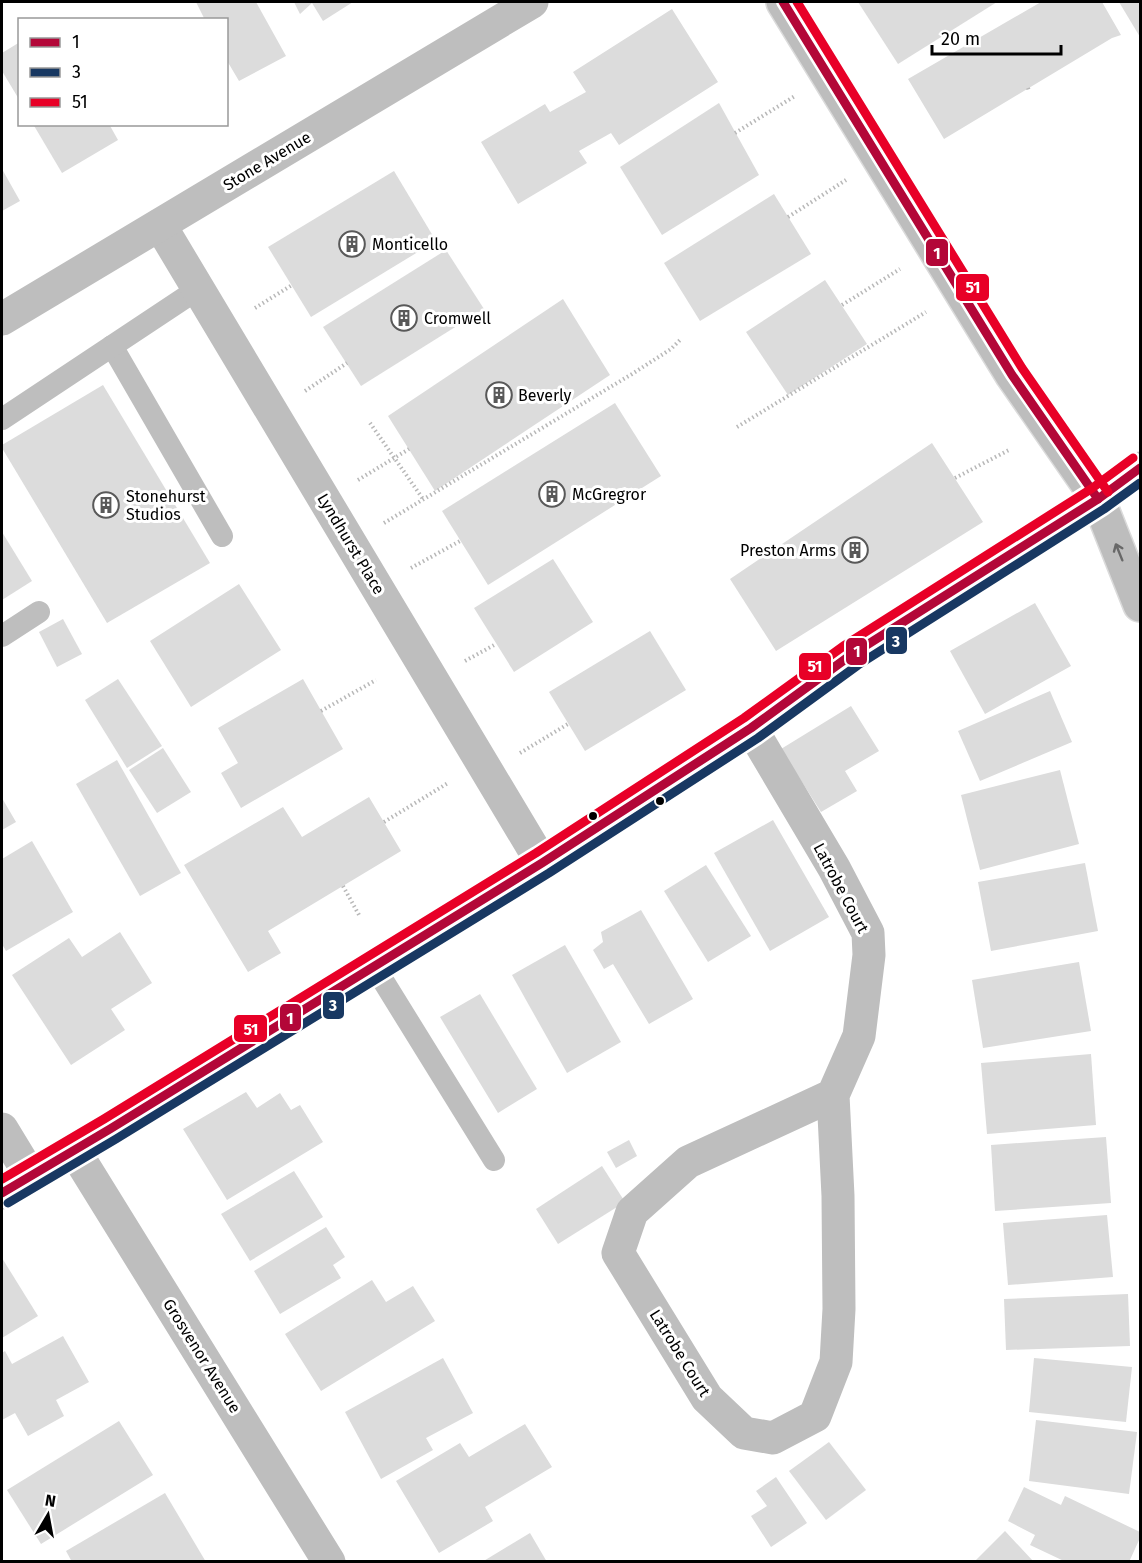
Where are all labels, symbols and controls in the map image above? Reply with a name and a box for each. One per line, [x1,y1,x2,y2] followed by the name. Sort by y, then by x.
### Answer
[18,18,228,126] legend
[932,18,1061,56] scale bar
[941,28,980,50] text: 20 m
[72,31,80,53] text: 1
[72,61,81,83] text: 3
[72,91,88,113] text: 51
[220,127,314,195] street label: Stone Avenue
[337,229,367,259] building icon: Monticello
[372,235,448,254] place label: Monticello
[925,238,949,267] line badge: 1
[933,244,941,263] text: 1
[955,273,990,302] line badge: 51
[965,278,981,297] text: 51
[389,303,419,333] building icon: Cromwell
[424,309,491,328] place label: Cromwell
[484,380,514,410] building icon: Beverly
[518,386,572,405] place label: Beverly
[537,479,567,509] building icon: McGregror
[572,485,647,504] place label: McGregror
[126,487,206,524] place label: Stonehurst Studios
[91,490,121,520] building icon: Stonehurst Studios
[313,490,389,598] street label: Lyndhurst Place
[840,535,870,565] building icon: Preston Arms
[740,541,836,560] place label: Preston Arms
[1113,544,1124,562] one-way arrow
[885,626,908,655] line badge: 3
[891,632,900,651] text: 3
[845,637,868,666] line badge: 1
[853,642,861,661] text: 1
[798,652,832,681] line badge: 51
[807,657,823,676] text: 51
[654,795,666,807] unlabelled marker
[587,810,599,822] unlabelled marker
[809,840,873,936] street label: Latrobe Court
[322,991,345,1020] line badge: 3
[328,996,337,1015] text: 3
[279,1003,302,1032] line badge: 1
[286,1009,294,1028] text: 1
[233,1014,268,1043] line badge: 51
[243,1020,259,1039] text: 51
[159,1295,245,1417] street label: Grosvenor Avenue
[646,1306,714,1400] street label: Latrobe Court
[18,1485,78,1545] north arrow
[44,1490,57,1511] text: N

